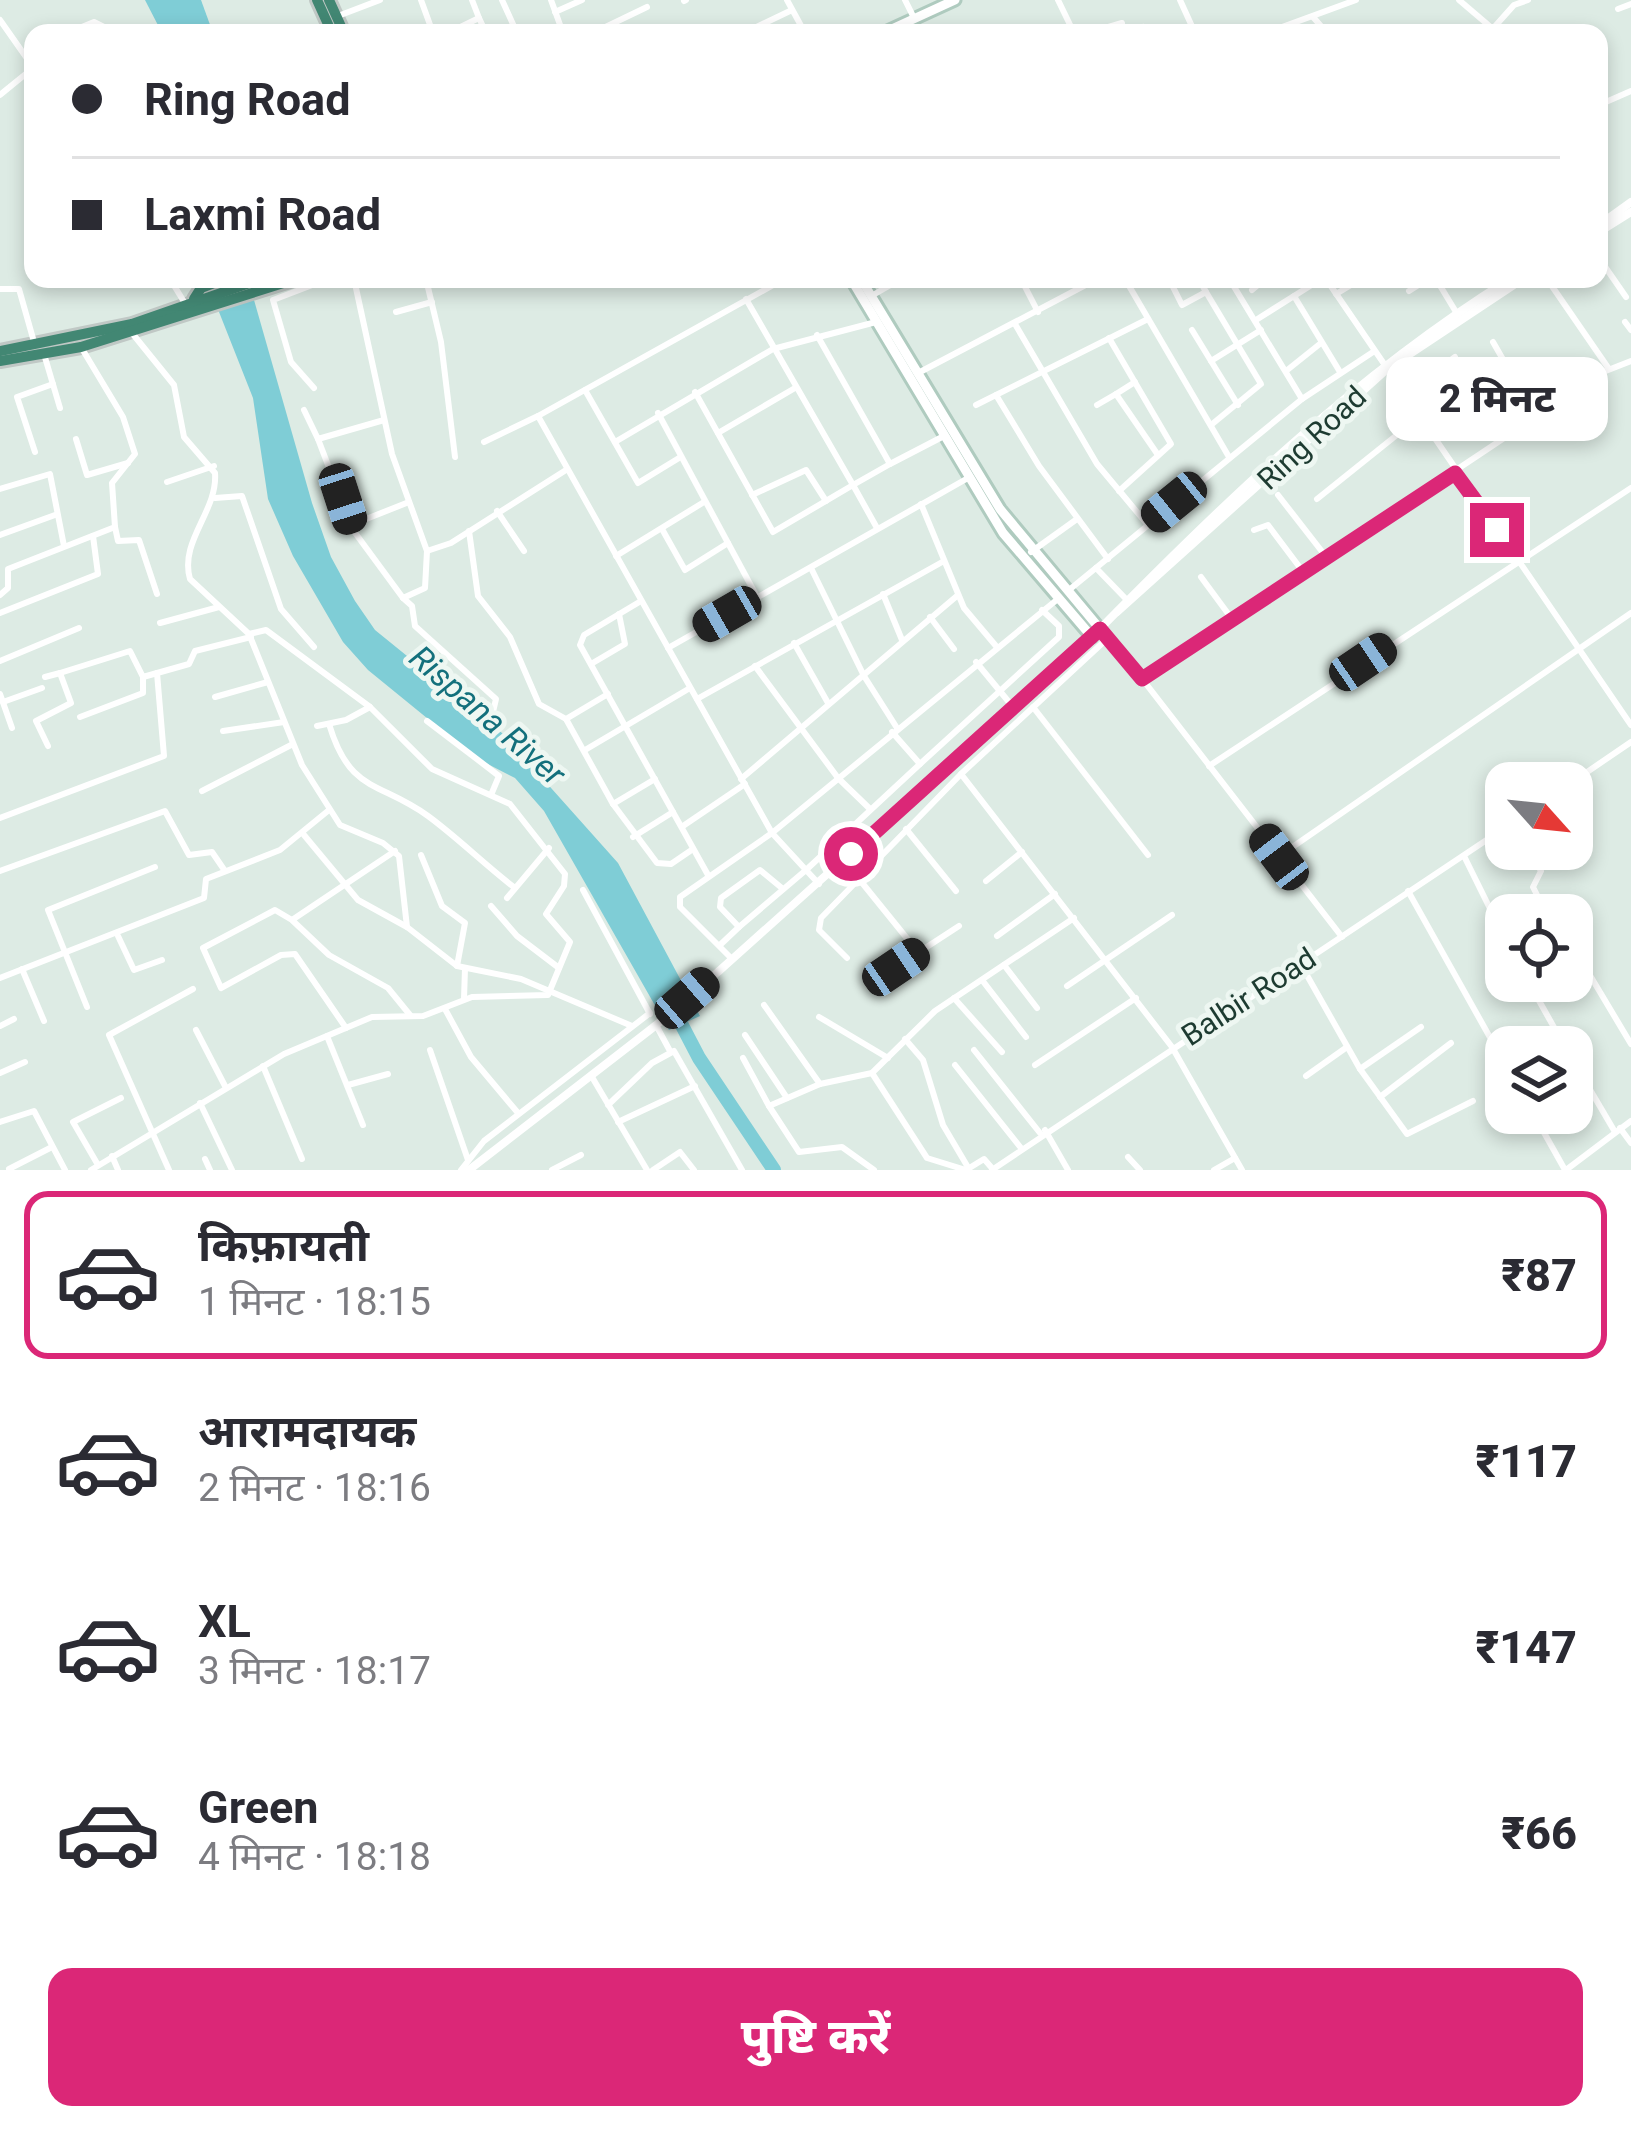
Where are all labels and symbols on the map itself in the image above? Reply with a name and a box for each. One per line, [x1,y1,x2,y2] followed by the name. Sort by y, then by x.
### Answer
[1386,356,1608,440] callout: 2 मिनट
[1250,379,1373,497] street label: Ring Road
[315,459,371,539] car
[1135,465,1213,539] car
[1470,503,1524,557] route end
[687,580,767,648] car
[1323,627,1403,697] car
[402,637,574,794] water label: Rispana River
[1485,762,1593,870] north arrow
[1243,817,1315,897] car
[824,827,878,881] route start
[856,932,936,1002] car
[1175,940,1322,1053] street label: Balbir Road
[648,961,726,1035] car

